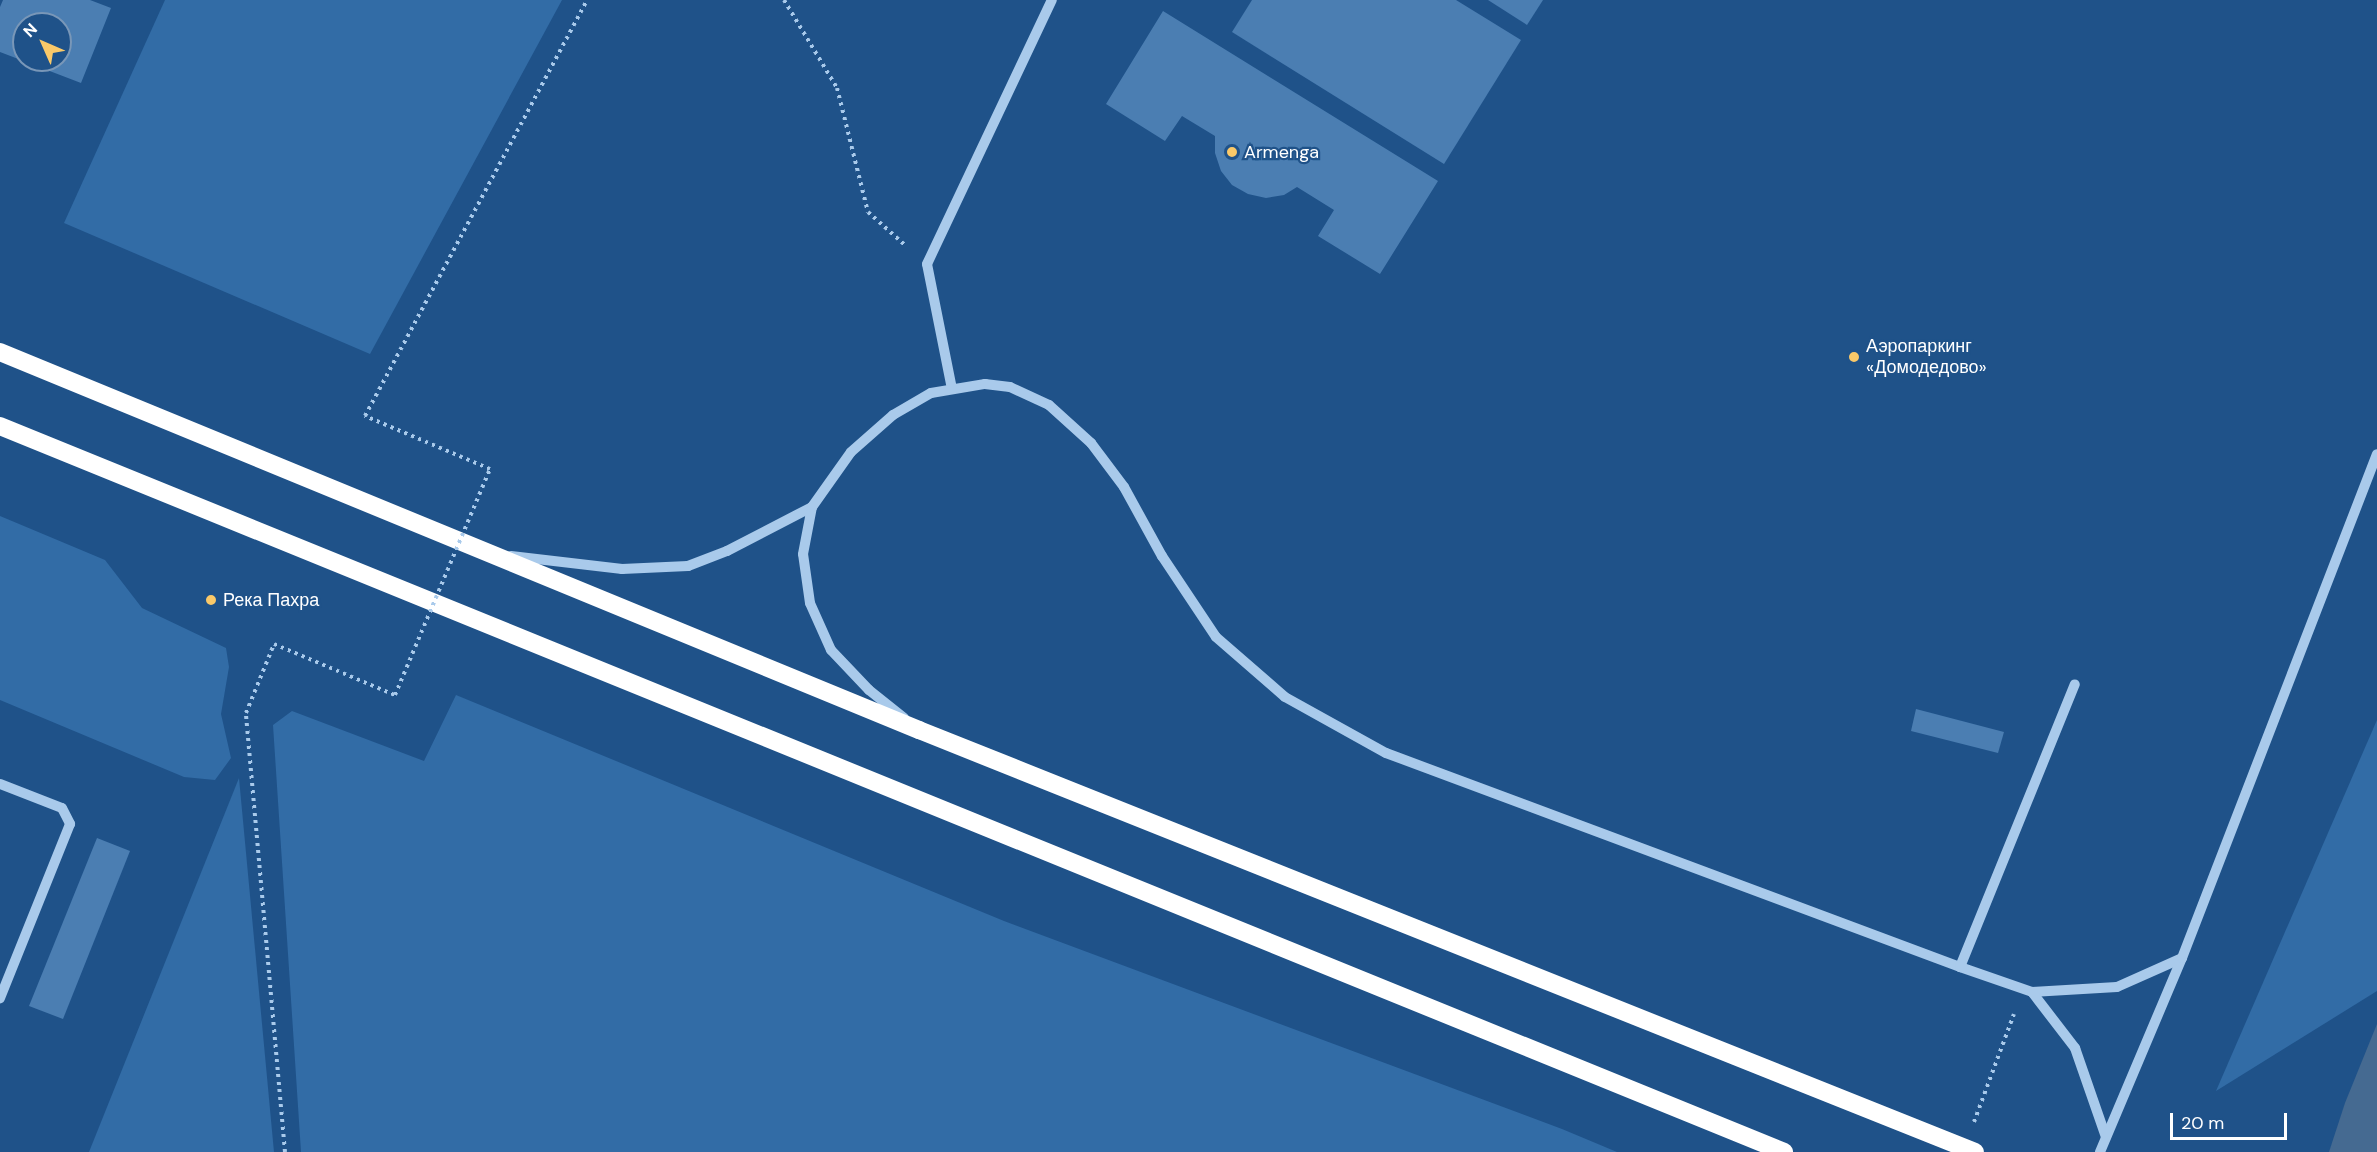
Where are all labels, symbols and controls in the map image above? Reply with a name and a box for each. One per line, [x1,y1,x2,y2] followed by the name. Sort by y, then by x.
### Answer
[12,12,72,72] north arrow
[19,19,42,42] text: N
[1244,141,1319,163] place label: Armenga
[1225,145,1239,159] marker: Armenga
[1866,336,1987,378] place label: Аэропаркинг «Домодедово»
[1847,350,1861,364] marker: Аэропаркинг «Домодедово»
[223,589,319,611] place label: Река Пахра
[204,593,218,607] marker: Река Пахра
[2173,1101,2290,1139] scale bar
[2181,1111,2224,1135] text: 20 m

